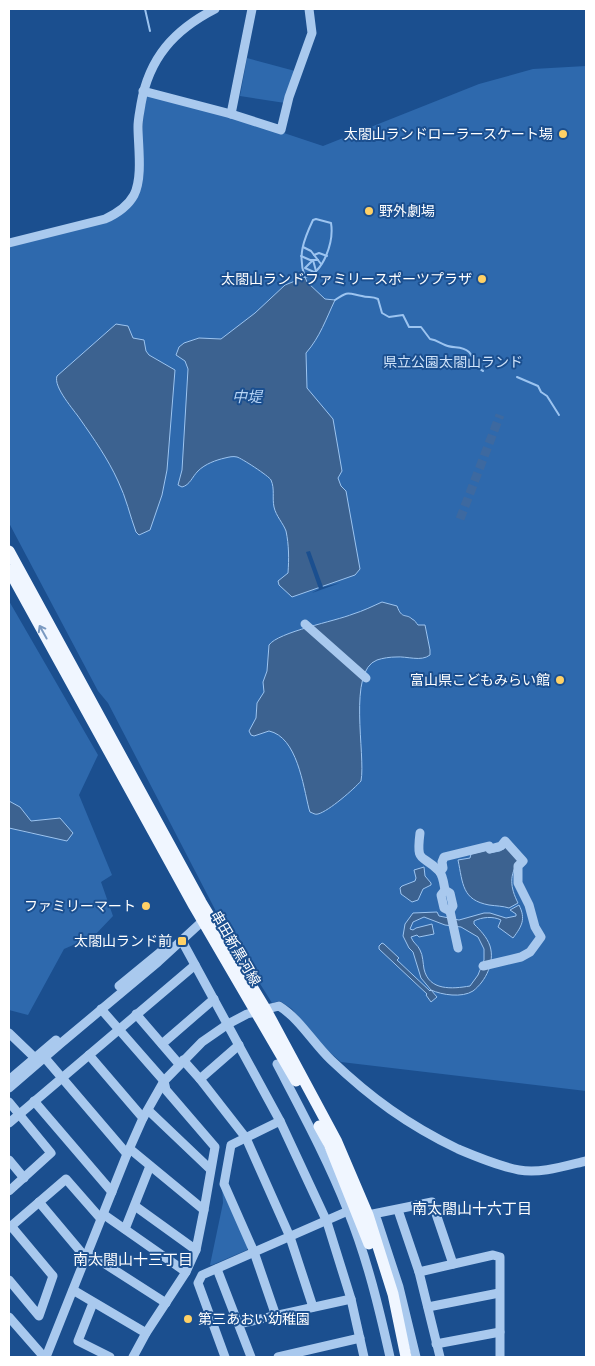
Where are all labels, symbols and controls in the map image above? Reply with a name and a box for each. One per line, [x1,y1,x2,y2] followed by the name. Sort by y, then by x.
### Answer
[344,124,553,143] place label: 太閤山ランドローラースケート場
[557,128,569,140] marker: 太閤山ランドローラースケート場
[379,201,435,220] place label: 野外劇場
[363,205,375,217] marker: 野外劇場
[221,269,472,288] place label: 太閤山ランドファミリースポーツプラザ
[476,273,488,285] marker: 太閤山ランドファミリースポーツプラザ
[383,352,523,371] park label: 県立公園太閤山ランド
[232,386,264,406] water label: 中堤
[38,624,48,639] one-way arrow
[410,670,550,689] place label: 富山県こどもみらい館
[554,674,566,686] marker: 富山県こどもみらい館
[24,896,136,915] place label: ファミリーマート
[140,900,152,912] marker: ファミリーマート
[207,907,266,989] street label: 串田新黒河線
[74,931,172,950] place label: 太閤山ランド前
[176,935,188,947] marker: 太閤山ランド前
[412,1198,532,1218] district label: 南太閤山十六丁目
[73,1249,193,1269] district label: 南太閤山十三丁目
[198,1309,310,1328] place label: 第三あおい幼稚園
[182,1313,194,1325] marker: 第三あおい幼稚園

